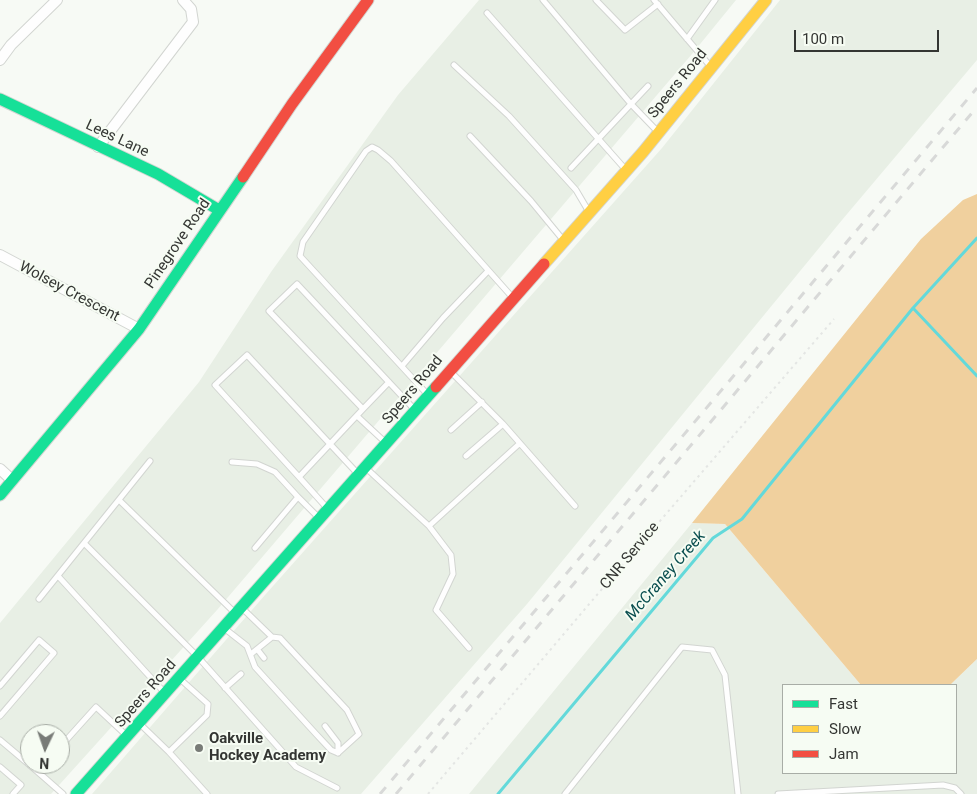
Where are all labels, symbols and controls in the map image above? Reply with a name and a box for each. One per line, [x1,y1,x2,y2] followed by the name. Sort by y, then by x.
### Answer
[797,20,942,52] scale bar
[802,30,844,48] text: 100 m
[645,46,711,122] street label: Speers Road
[82,116,152,162] street label: Lees Lane
[141,196,215,292] street label: Pinegrove Road
[16,258,122,326] street label: Wolsey Crescent
[379,352,447,428] street label: Speers Road
[597,519,663,593] street label: CNR Service
[622,527,710,625] water label: McCraney Creek
[112,656,180,732] street label: Speers Road
[782,684,957,774] legend
[829,695,858,713] text: Fast
[829,720,861,738] text: Slow
[20,724,70,774] north arrow
[209,730,326,765] place label: Oakville Hockey Academy
[193,742,205,754] marker: Oakville Hockey Academy
[829,745,859,763] text: Jam
[39,755,50,771] text: N

